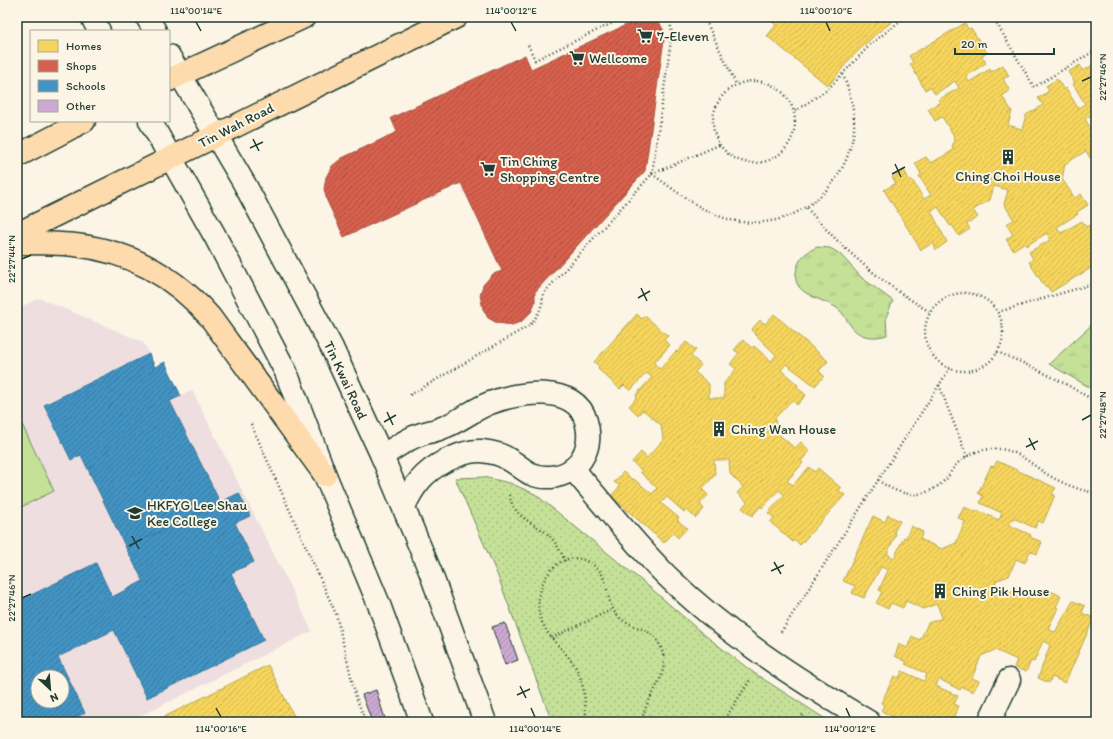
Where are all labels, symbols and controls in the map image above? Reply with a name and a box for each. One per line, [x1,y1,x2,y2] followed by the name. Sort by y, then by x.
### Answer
[170,4,223,17] text: 114°00'14"E
[485,4,537,17] text: 114°00'12"E
[800,4,853,17] text: 114°00'10"E
[636,27,654,45] supermarket icon: 7-Eleven
[657,28,709,45] place label: 7-Eleven
[30,30,170,122] legend
[955,30,1054,56] scale bar
[961,37,988,51] text: 20 m
[66,39,102,53] text: Homes
[568,49,586,67] supermarket icon: Wellcome
[589,50,648,67] place label: Wellcome
[1096,53,1109,101] text: 22°27'46"N
[66,59,97,73] text: Shops
[66,79,105,93] text: Schools
[66,99,96,113] text: Other
[196,99,277,152] street label: Tin Wah Road
[999,148,1017,166] building icon: Ching Choi House
[500,153,600,186] place label: Tin Ching Shopping Centre
[479,160,497,178] supermarket icon: Tin Ching Shopping Centre
[955,168,1061,185] place label: Ching Choi House
[5,235,18,283] text: 22°27'44"N
[320,338,371,422] street label: Tin Kwai Road
[1096,391,1109,439] text: 22°27'48"N
[710,420,728,438] building icon: Ching Wan House
[731,421,837,438] place label: Ching Wan House
[147,497,248,530] place label: HKFYG Lee Shau Kee College
[126,504,144,522] school or university icon: HKFYG Lee Shau Kee College
[5,574,18,622] text: 22°27'46"N
[931,582,949,600] building icon: Ching Pik House
[952,583,1050,600] place label: Ching Pik House
[30,669,70,709] north arrow
[48,690,60,705] text: N
[195,722,247,735] text: 114°00'16"E
[509,722,562,735] text: 114°00'14"E
[824,722,876,735] text: 114°00'12"E

